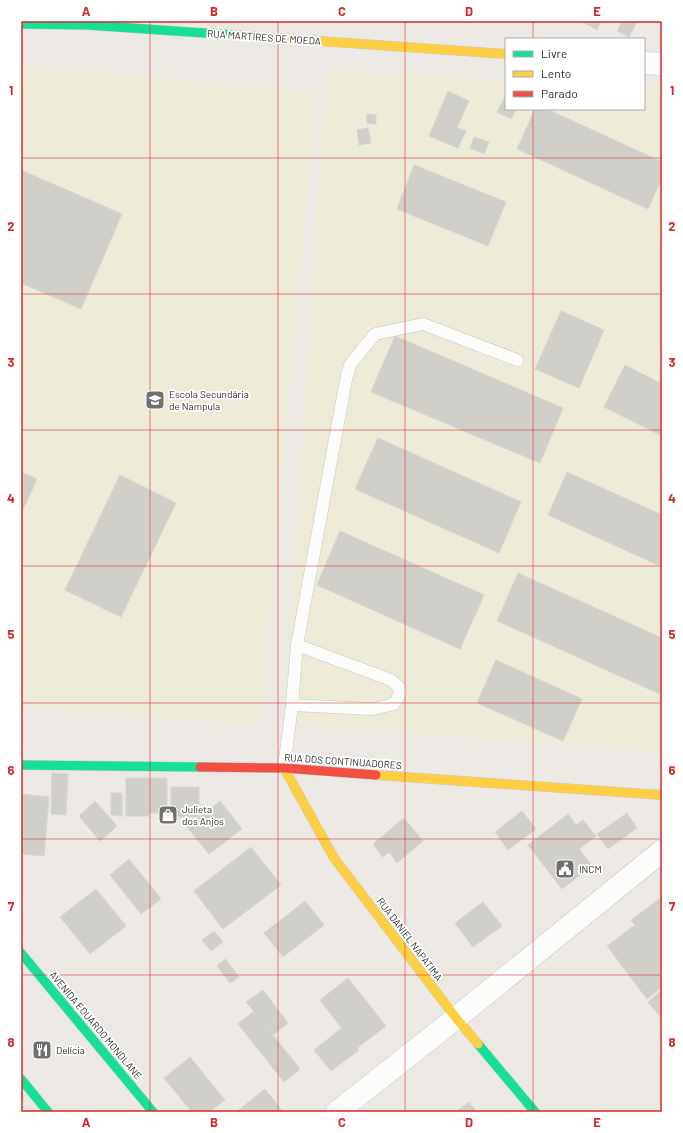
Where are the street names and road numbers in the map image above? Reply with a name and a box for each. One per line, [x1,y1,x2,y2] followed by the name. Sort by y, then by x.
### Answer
[207,27,321,47] street label: RUA MARTIRES DE MOEDA
[284,751,402,771] street label: RUA DOS CONTINUADORES
[375,895,445,983] street label: RUA DANIEL NAPATIMA
[47,969,145,1081] street label: AVENIDA EDUARDO MONDLANE

